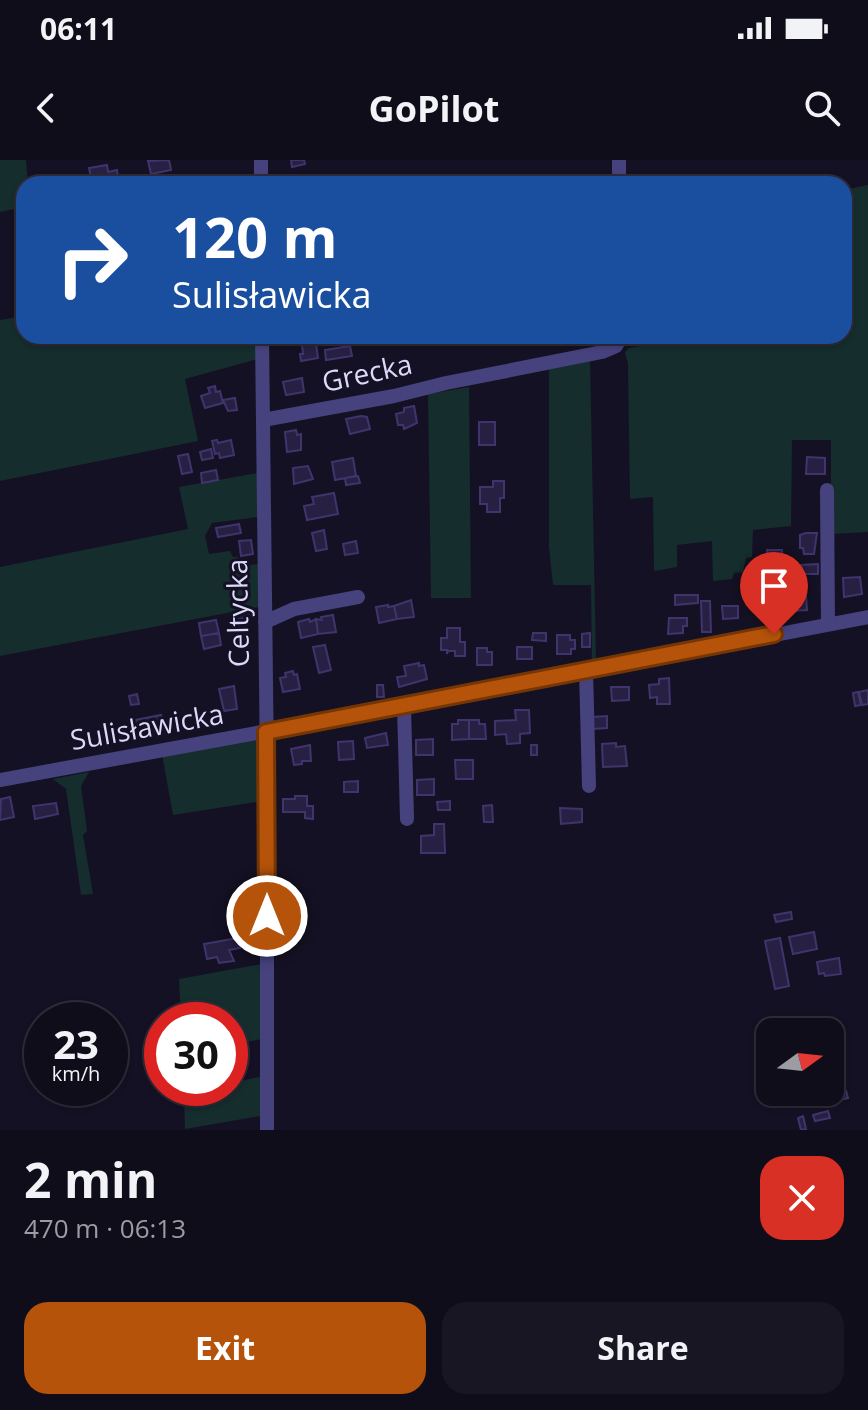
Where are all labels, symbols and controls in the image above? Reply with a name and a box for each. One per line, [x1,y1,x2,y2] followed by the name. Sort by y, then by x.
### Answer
[40,8,117,49] text: 06:11
[369,84,499,133] text: GoPilot
[24,86,68,130] icon: back
[800,86,844,130] icon: search
[172,198,338,274] text: 120 m
[40,208,144,312] icon: right
[172,270,371,319] text: Sulisławicka
[318,344,415,400] street label: Grecka
[740,552,808,634] pin
[217,559,257,667] street label: Celtycka
[752,564,796,608] icon: arrive
[67,694,226,758] street label: Sulisławicka
[225,874,309,958] position arrow
[144,1002,248,1106] speed limit sign: 30
[53,1016,99,1071] text: 23
[756,1018,844,1106] north arrow
[756,1018,844,1106] map controls
[52,1060,100,1087] text: km/h
[24,1147,157,1212] text: 2 min
[760,1156,844,1240] button: close
[24,1210,186,1246] text: 470 m · 06:13
[24,1302,426,1394] button: Exit
[442,1302,844,1394] button: Share

